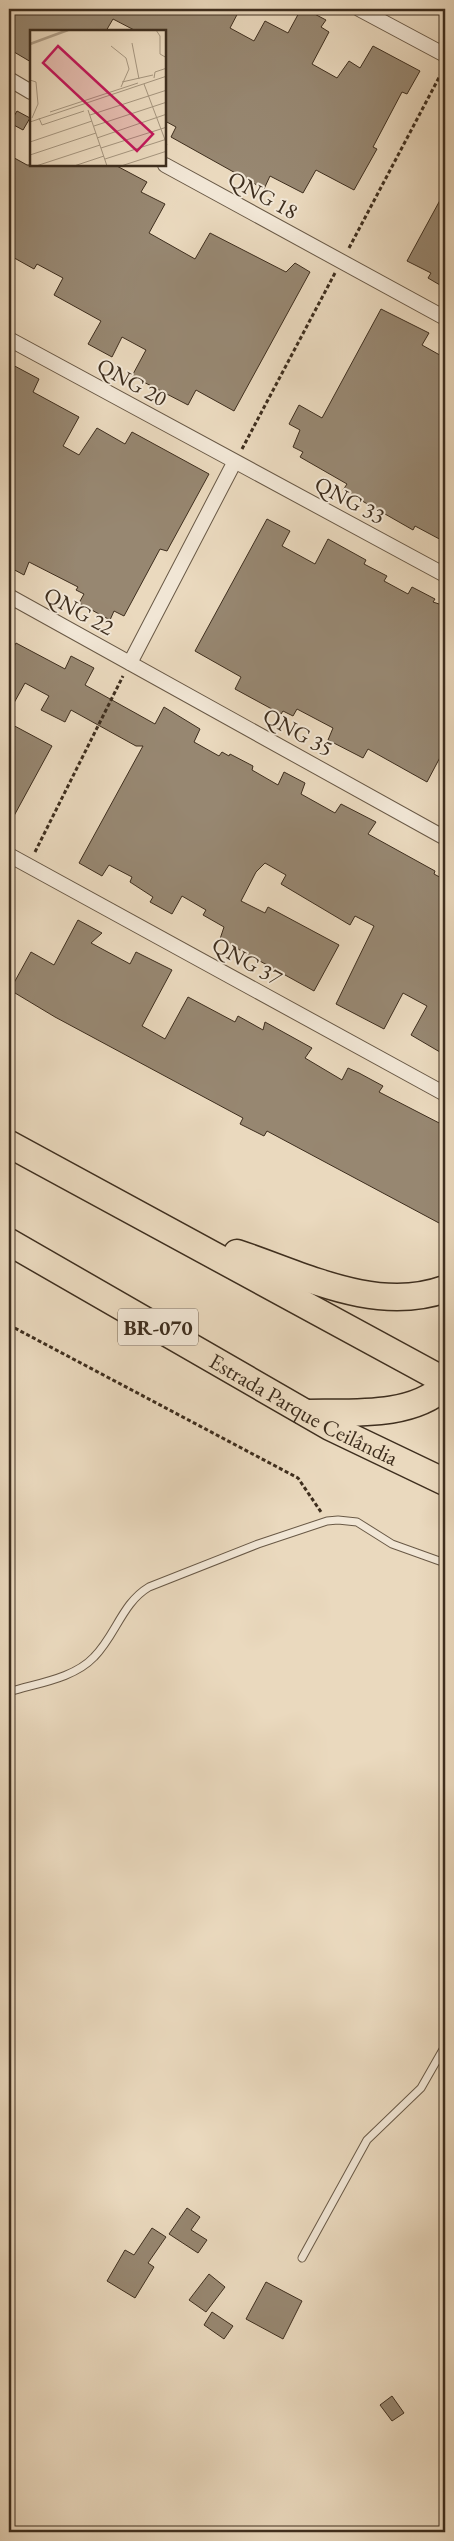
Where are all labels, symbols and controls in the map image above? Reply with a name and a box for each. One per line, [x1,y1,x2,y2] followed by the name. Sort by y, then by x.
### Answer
[30,30,166,166] inset map
[223,164,303,226] street label: QNG 18
[92,351,173,413] street label: QNG 20
[310,469,390,531] street label: QNG 33
[39,580,120,642] street label: QNG 22
[258,701,338,763] street label: QNG 35
[207,930,288,992] street label: QNG 37
[118,1308,198,1345] road number: BR-070
[204,1346,403,1472] street label: Estrada Parque Ceilândia

